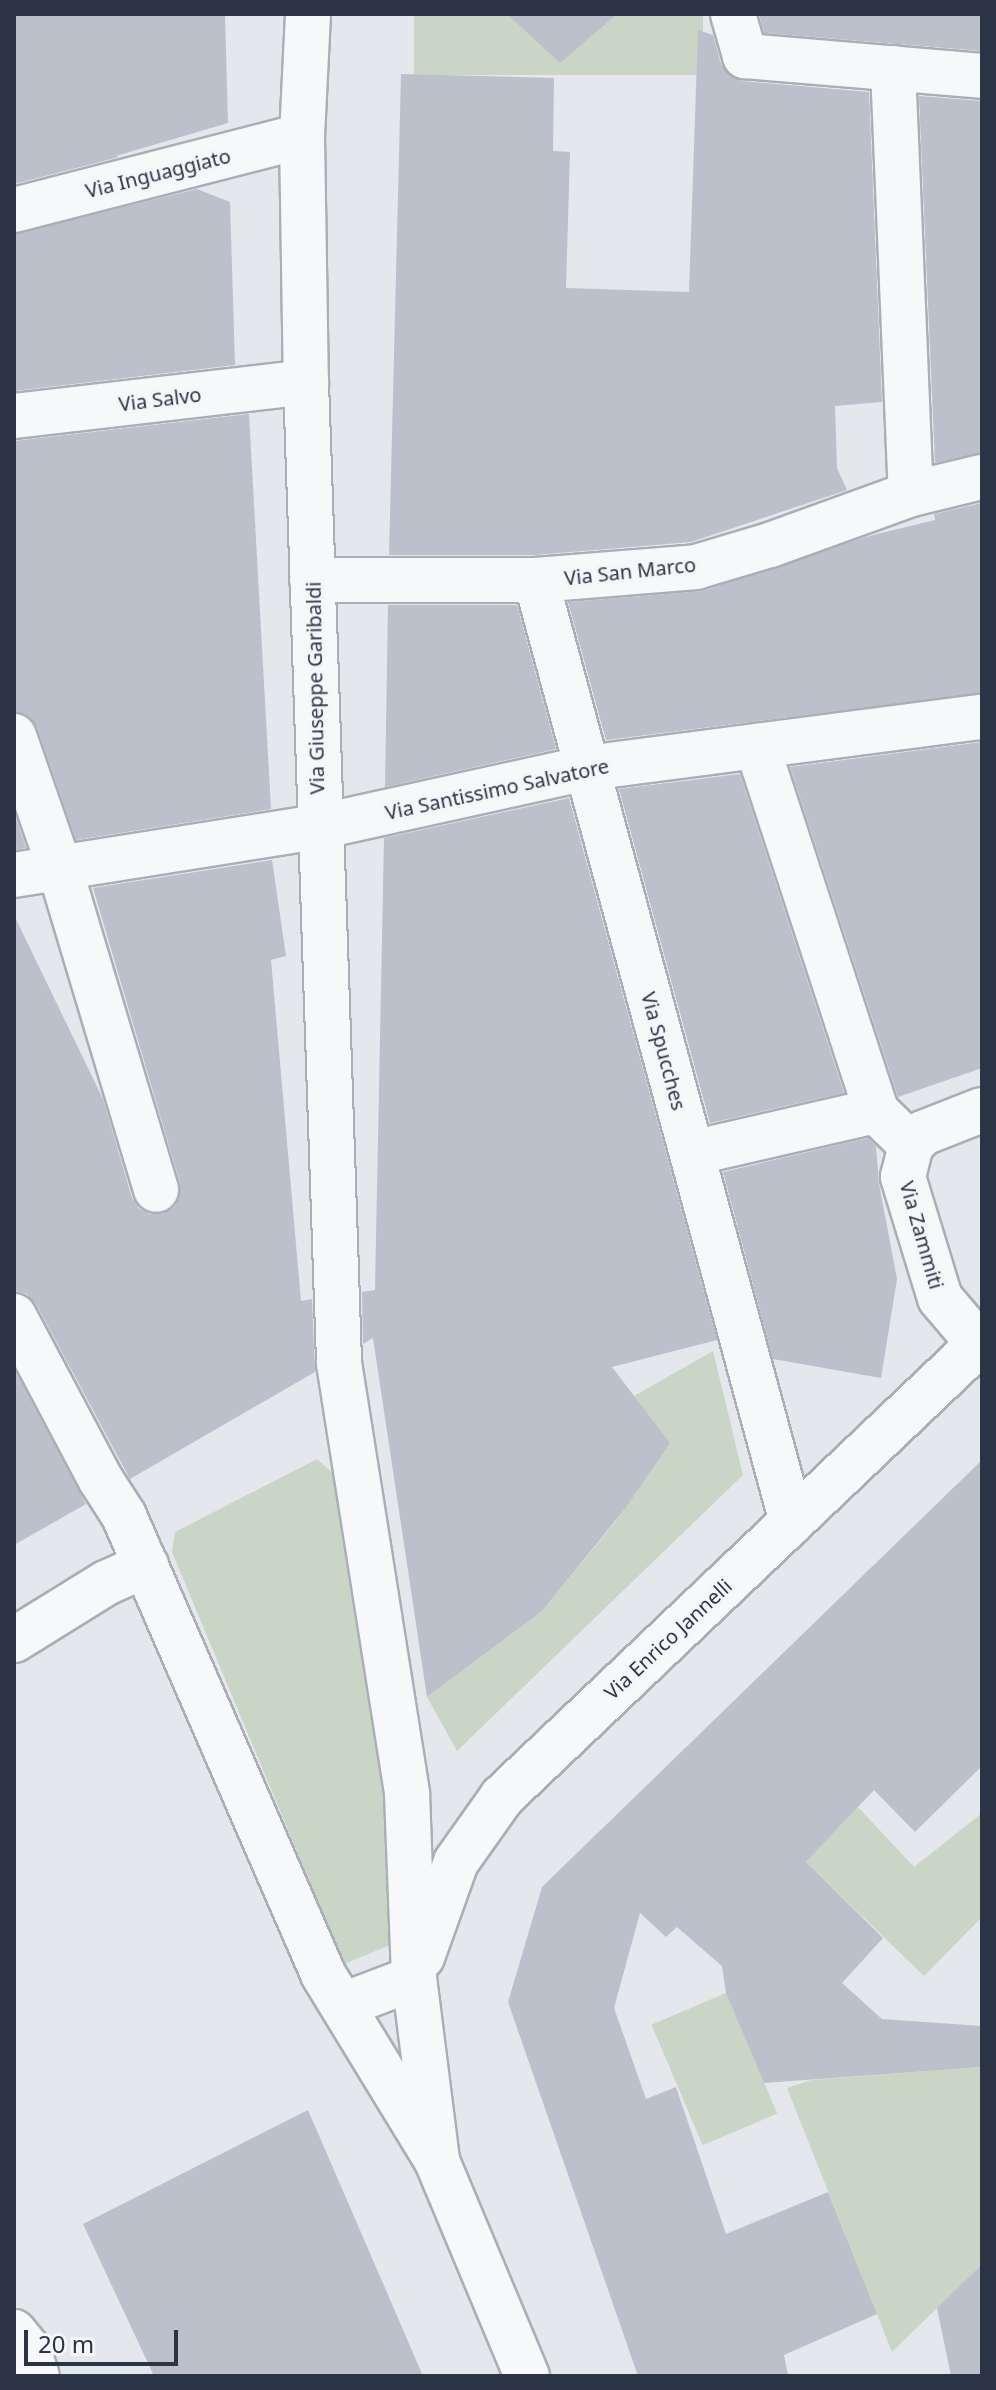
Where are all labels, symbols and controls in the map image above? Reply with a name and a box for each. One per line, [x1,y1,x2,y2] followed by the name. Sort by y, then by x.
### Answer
[83,143,233,203] street label: Via Inguaggiato
[117,382,203,416] street label: Via Salvo
[563,552,697,590] street label: Via San Marco
[301,581,329,795] street label: Via Giuseppe Garibaldi
[383,754,611,824] street label: Via Santissimo Salvatore
[637,989,691,1113] street label: Via Spucches
[895,1178,949,1292] street label: Via Zammiti
[599,1574,737,1704] street label: Via Enrico Jannelli
[28,2314,182,2364] scale bar
[38,2327,94,2360] text: 20 m

